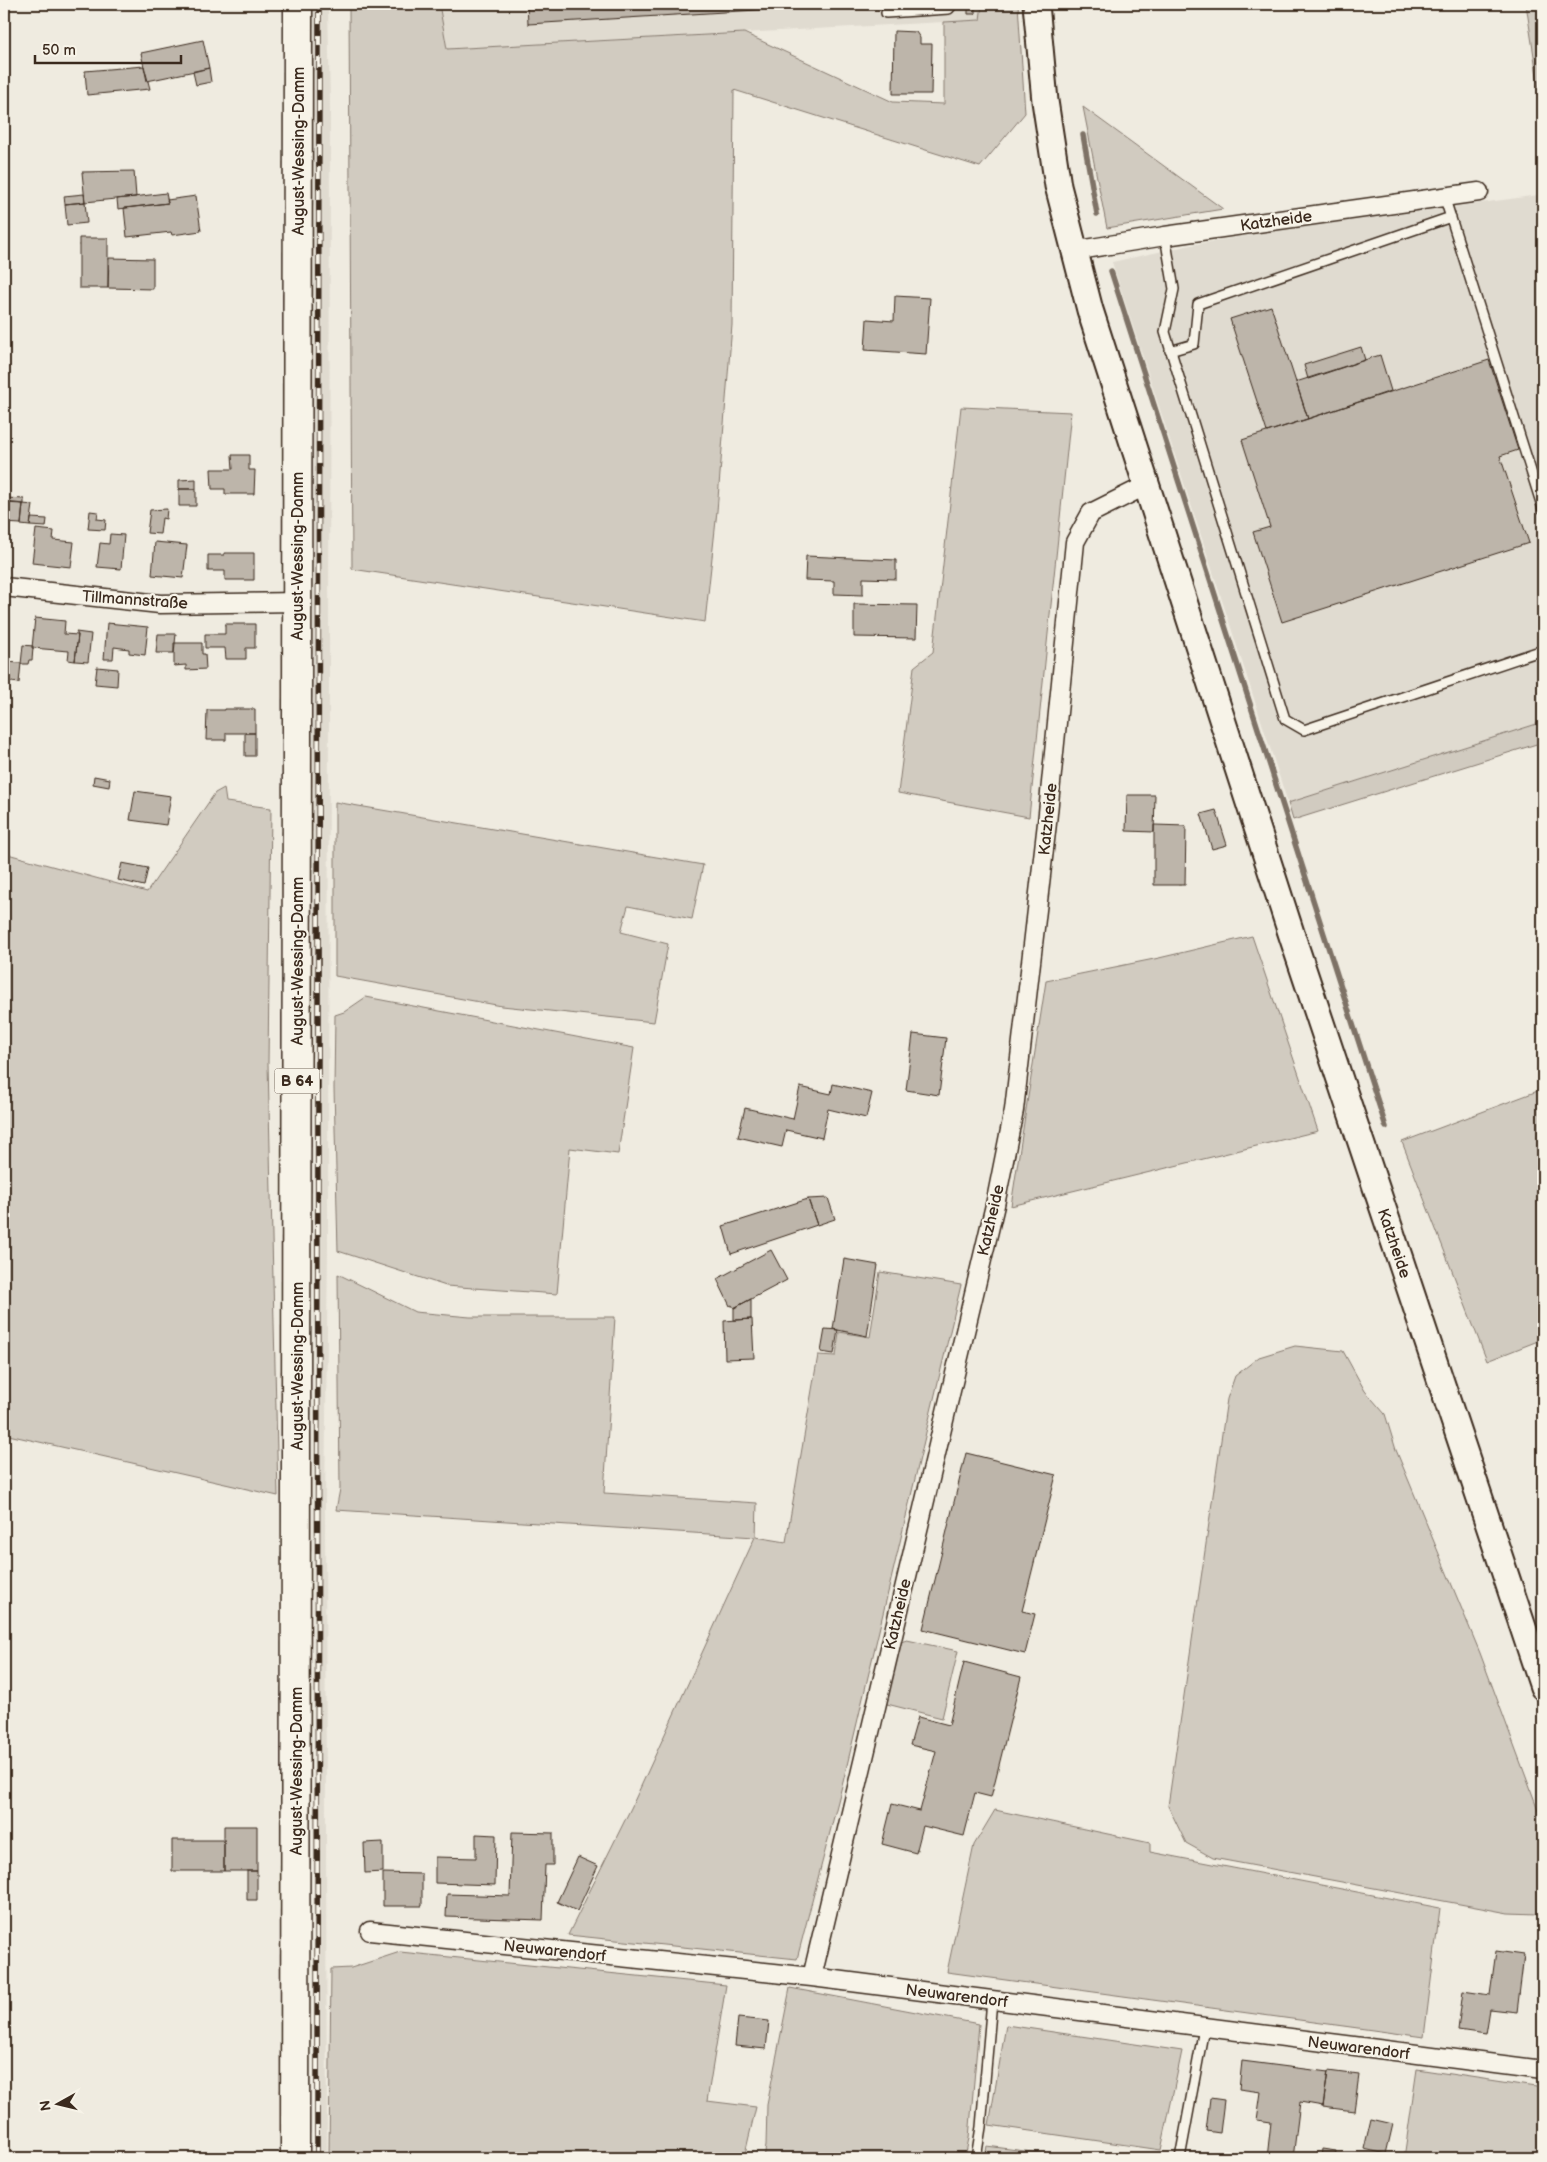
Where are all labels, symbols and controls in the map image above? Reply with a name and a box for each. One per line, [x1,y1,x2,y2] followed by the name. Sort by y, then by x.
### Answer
[35,32,181,64] scale bar
[42,41,76,60] text: 50 m
[290,67,309,235] street label: August-Wessing-Damm
[1239,207,1314,236] street label: Katzheide
[289,472,308,640] street label: August-Wessing-Damm
[81,587,189,614] street label: Tillmannstraße
[1035,782,1062,856] street label: Katzheide
[289,877,308,1045] street label: August-Wessing-Damm
[274,1068,320,1094] road number: B 64
[974,1182,1009,1258] street label: Katzheide
[1373,1206,1415,1281] street label: Katzheide
[289,1282,308,1450] street label: August-Wessing-Damm
[881,1576,916,1652] street label: Katzheide
[288,1687,307,1855] street label: August-Wessing-Damm
[503,1937,607,1966] street label: Neuwarendorf
[905,1981,1009,2012] street label: Neuwarendorf
[1307,2033,1411,2064] street label: Neuwarendorf
[32,2080,82,2130] north arrow
[36,2099,55,2112] text: N

